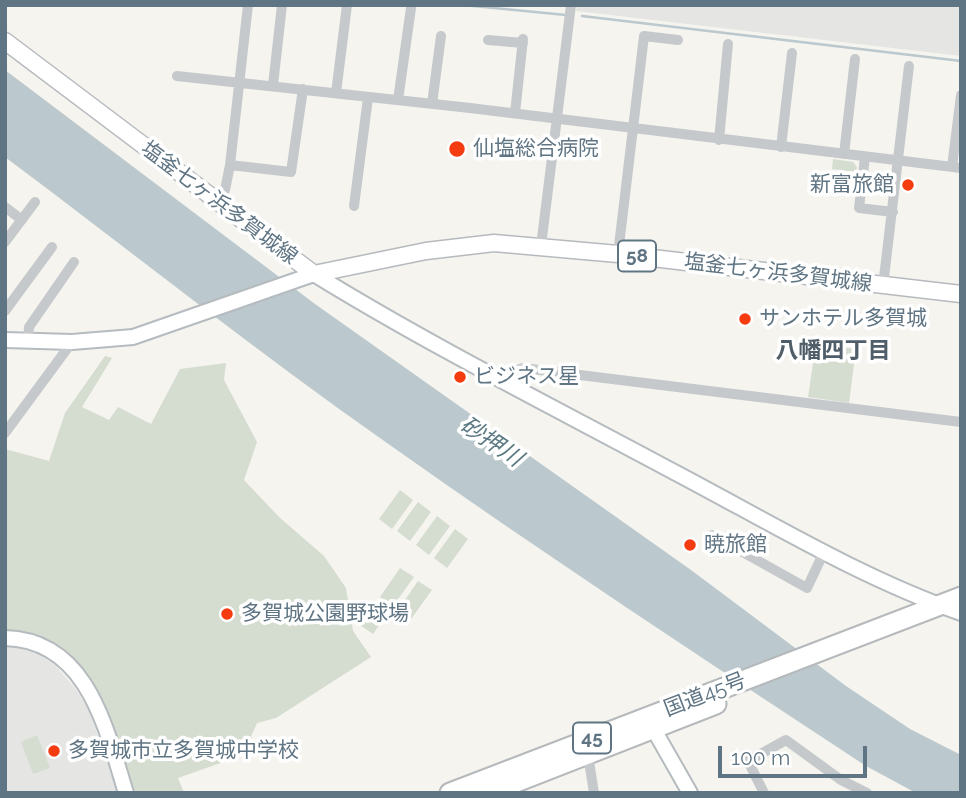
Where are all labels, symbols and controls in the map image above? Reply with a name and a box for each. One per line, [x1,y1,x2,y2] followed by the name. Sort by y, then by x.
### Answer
[136,136,302,270] street label: 塩釜七ヶ浜多賀城線
[473,136,599,162] place label: 仙塩総合病院
[447,139,467,159] marker: 仙塩総合病院
[810,172,894,198] place label: 新富旅館
[900,177,916,193] marker: 新富旅館
[618,240,656,272] road number: 58
[683,249,873,297] street label: 塩釜七ヶ浜多賀城線
[759,306,927,332] place label: サンホテル多賀城
[737,311,753,327] marker: サンホテル多賀城
[776,337,890,365] district label: 八幡四丁目
[474,364,579,390] place label: ビジネス星
[452,369,468,385] marker: ビジネス星
[455,411,527,473] water label: 砂押川
[704,532,767,558] place label: 暁旅館
[682,537,698,553] marker: 暁旅館
[241,601,409,627] place label: 多賀城公園野球場
[219,606,235,622] marker: 多賀城公園野球場
[660,668,750,722] street label: 国道45号
[573,722,611,754] road number: 45
[721,732,870,776] scale bar
[68,738,299,764] place label: 多賀城市立多賀城中学校
[46,743,62,759] marker: 多賀城市立多賀城中学校
[731,745,790,770] text: 100 m

